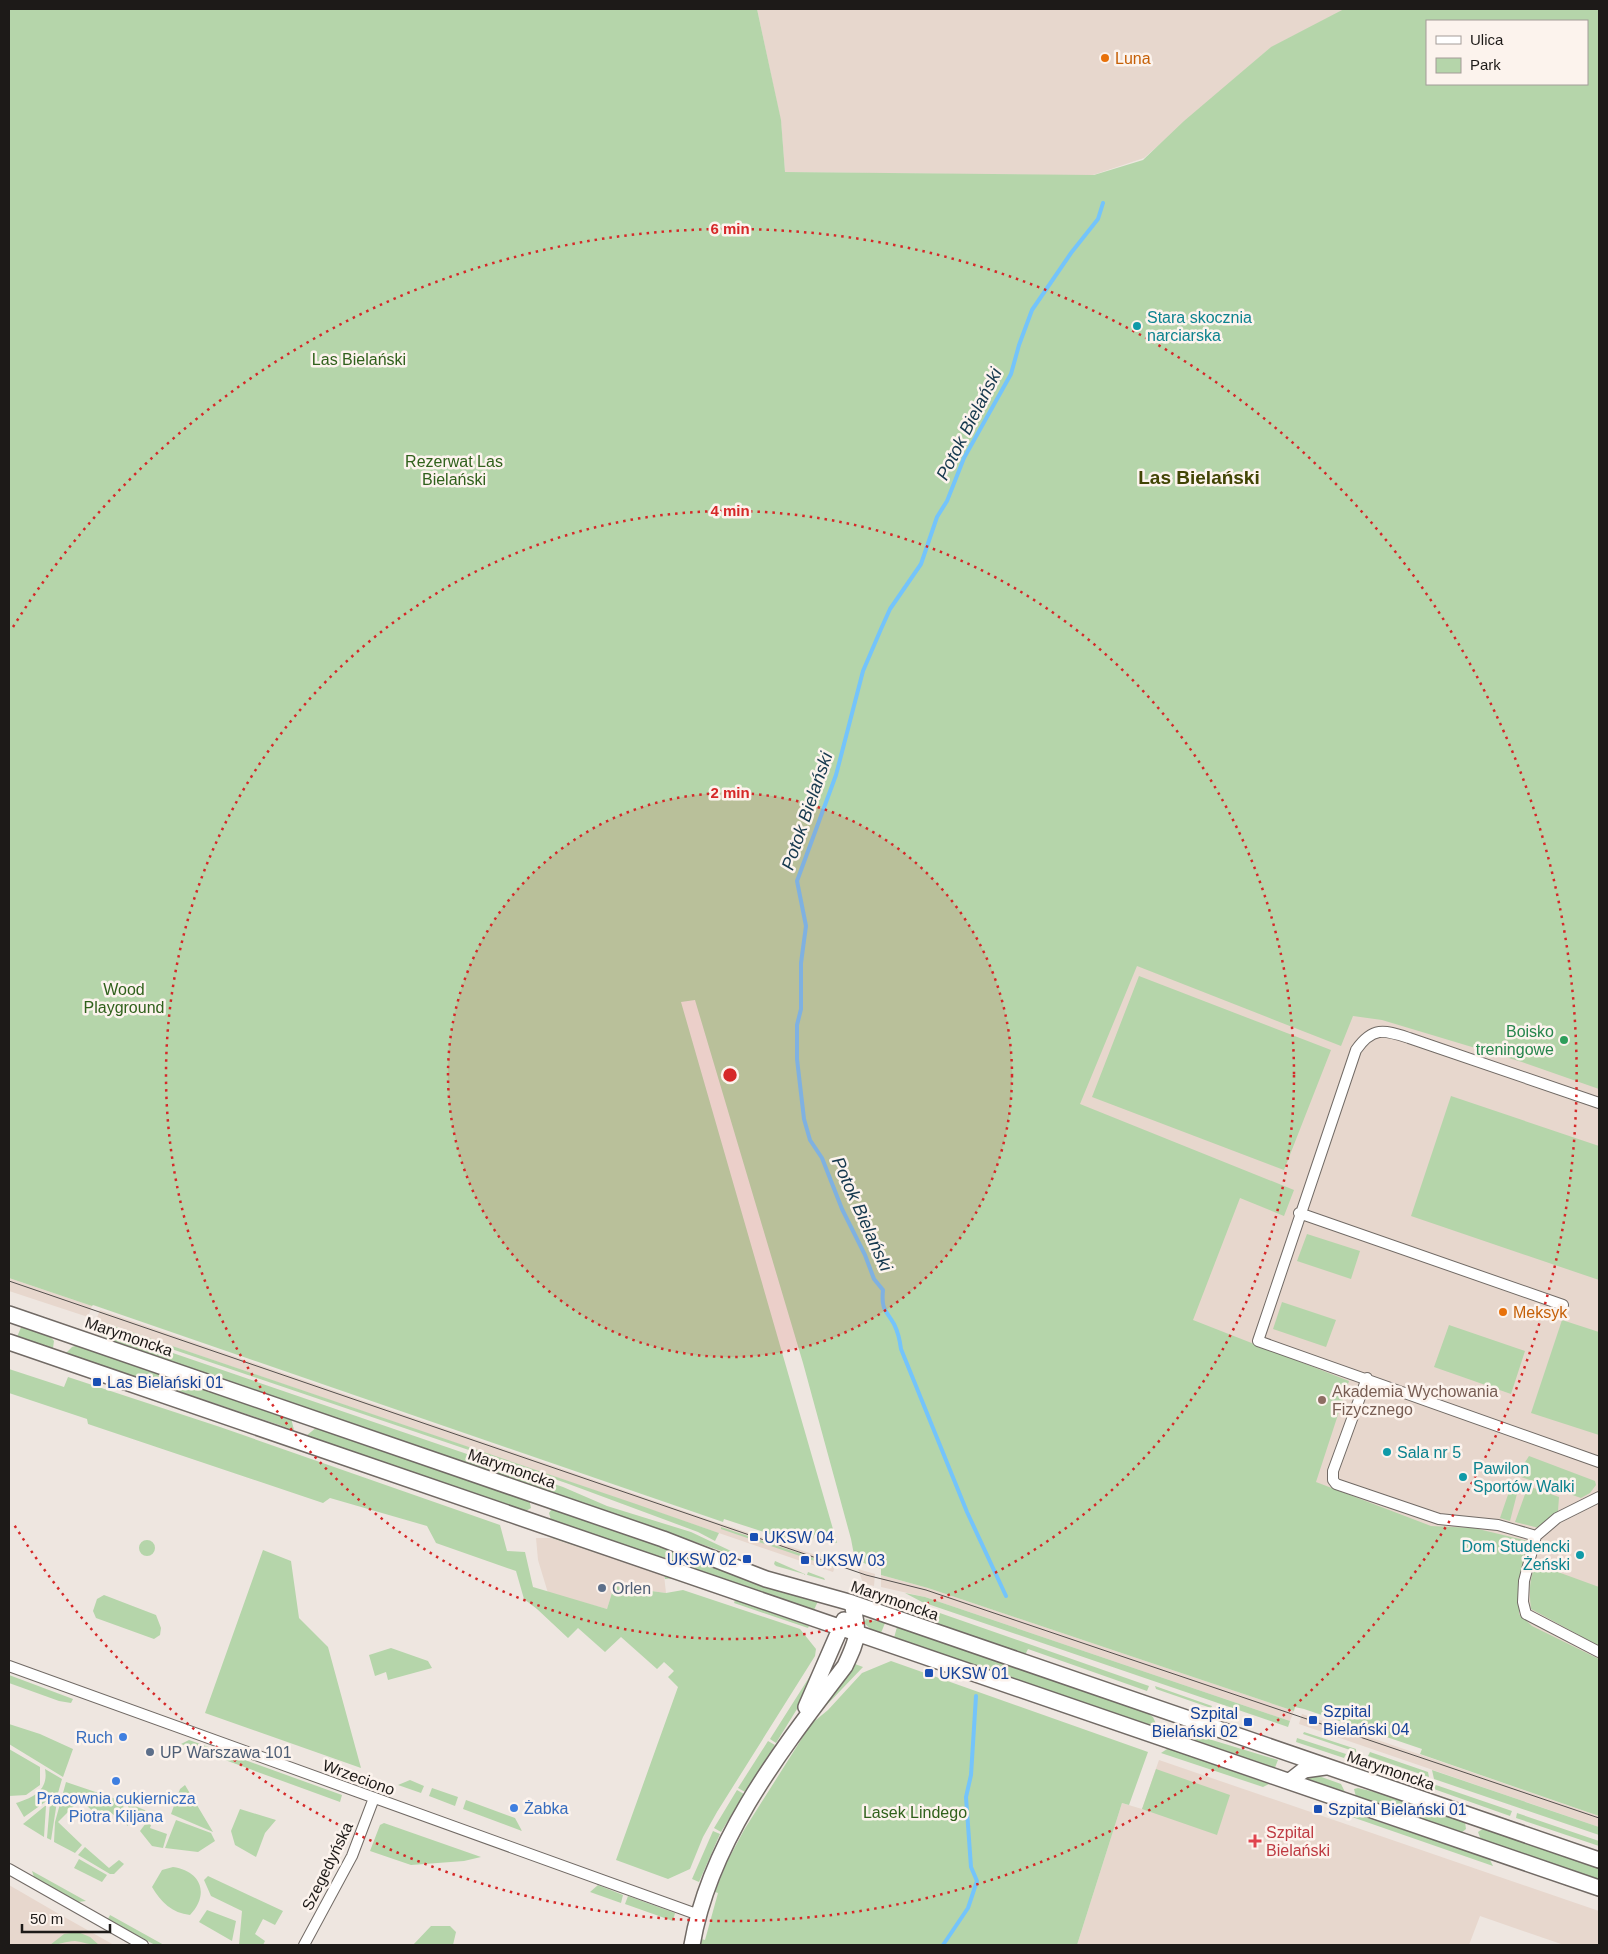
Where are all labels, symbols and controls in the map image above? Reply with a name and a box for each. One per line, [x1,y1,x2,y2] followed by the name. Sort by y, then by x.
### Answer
[1426,20,1588,85] legend
[1470,31,1504,48] text: Ulica
[1115,50,1151,67] place label: Luna
[1099,52,1111,64] marker: Luna
[1470,56,1501,73] text: Park
[710,220,750,237] text: 6 min
[1147,309,1252,344] place label: Stara skocznia narciarska
[1131,320,1143,332] marker: Stara skocznia narciarska
[312,351,406,368] park label: Las Bielański
[932,364,1006,483] water label: Potok Bielański
[405,453,503,488] park label: Rezerwat Las Bielański
[1138,467,1260,488] district label: Las Bielański
[710,502,750,519] text: 4 min
[778,749,837,872] water label: Potok Bielański
[710,784,750,801] text: 2 min
[84,981,164,1016] park label: Wood Playground
[1476,1023,1554,1058] place label: Boisko treningowe
[1558,1034,1570,1046] marker: Boisko treningowe
[721,1066,739,1084] centre of rings
[828,1154,897,1275] water label: Potok Bielański
[1513,1304,1568,1321] place label: Meksyk
[1497,1306,1509,1318] marker: Meksyk
[83,1314,175,1359] street label: Marymoncka
[107,1374,224,1391] place label: Las Bielański 01
[91,1376,103,1388] marker: Las Bielański 01
[1332,1383,1498,1418] place label: Akademia Wychowania Fizycznego
[1316,1394,1328,1406] marker: Akademia Wychowania Fizycznego
[1397,1444,1461,1461] place label: Sala nr 5
[466,1446,558,1491] street label: Marymoncka
[1381,1446,1393,1458] marker: Sala nr 5
[1473,1460,1575,1495] place label: Pawilon Sportów Walki
[1457,1471,1469,1483] marker: Pawilon Sportów Walki
[764,1529,834,1546] place label: UKSW 04
[748,1531,760,1543] marker: UKSW 04
[1462,1538,1570,1573] place label: Dom Studencki Żeński
[1574,1549,1586,1561] marker: Dom Studencki Żeński
[667,1551,737,1568] place label: UKSW 02
[815,1552,885,1569] place label: UKSW 03
[741,1553,753,1565] marker: UKSW 02
[799,1554,811,1566] marker: UKSW 03
[849,1578,941,1623] street label: Marymoncka
[612,1580,651,1597] place label: Orlen
[596,1582,608,1594] marker: Orlen
[939,1665,1009,1682] place label: UKSW 01
[923,1667,935,1679] marker: UKSW 01
[1323,1703,1409,1738] place label: Szpital Bielański 04
[1152,1705,1238,1740] place label: Szpital Bielański 02
[1307,1714,1319,1726] marker: Szpital Bielański 04
[1242,1716,1254,1728] marker: Szpital Bielański 02
[76,1729,113,1746] place label: Ruch
[117,1731,129,1743] marker: Ruch
[160,1744,292,1761] place label: UP Warszawa 101
[144,1746,156,1758] marker: UP Warszawa 101
[1345,1748,1437,1793] street label: Marymoncka
[321,1757,397,1798] street label: Wrzeciono
[110,1775,122,1787] marker: Pracownia cukiernicza Piotra Kiljana
[36,1790,196,1825] place label: Pracownia cukiernicza Piotra Kiljana
[524,1799,569,1817] place label: Żabka
[1328,1801,1467,1818] place label: Szpital Bielański 01
[508,1802,520,1814] marker: Żabka
[1312,1803,1324,1815] marker: Szpital Bielański 01
[863,1804,967,1821] park label: Lasek Lindego
[299,1819,356,1913] street label: Szegedyńska
[1266,1824,1330,1859] place label: Szpital Bielański
[1248,1834,1262,1848] marker: Szpital Bielański
[22,1902,110,1934] scale bar
[30,1910,63,1927] text: 50 m

